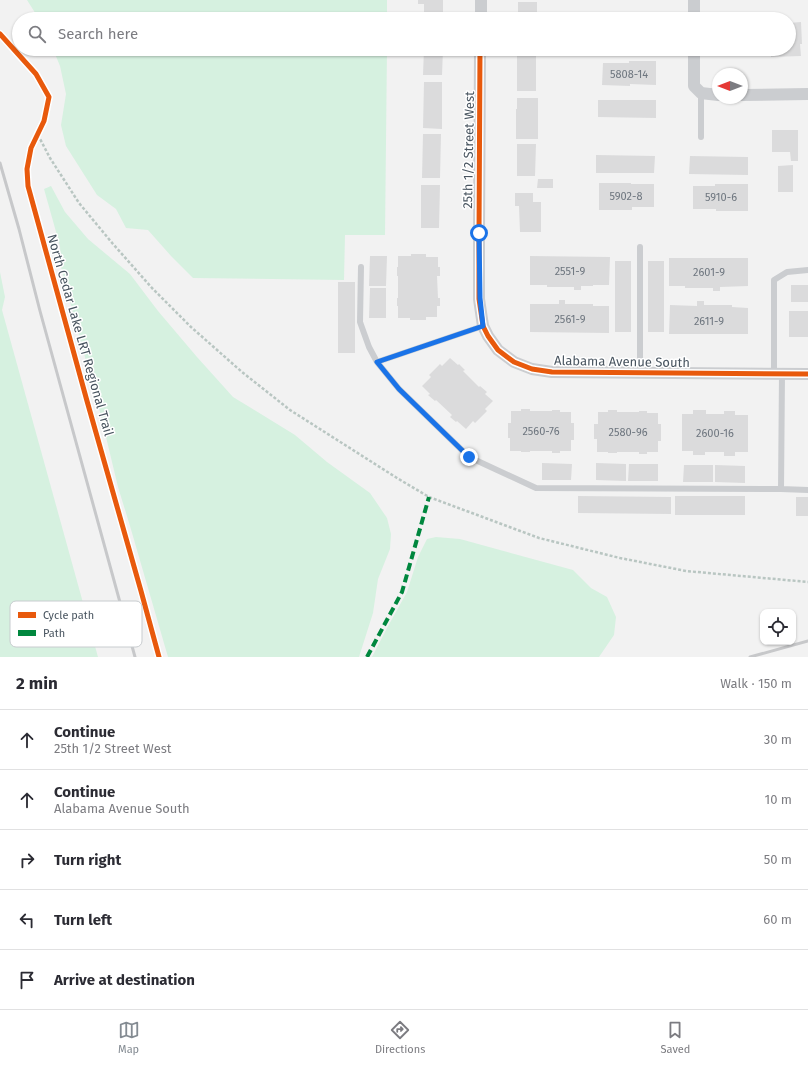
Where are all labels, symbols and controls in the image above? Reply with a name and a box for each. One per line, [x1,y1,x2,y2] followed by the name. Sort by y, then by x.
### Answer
[12,12,796,56] search box
[26,23,48,45] icon: search
[58,25,138,43] text: Search here
[610,68,648,81] house number: 5808-14
[712,68,748,104] north arrow
[460,91,477,209] street label: 25th 1/2 Street West
[609,190,643,203] house number: 5902-8
[705,191,737,204] house number: 5910-6
[470,224,488,242] route start
[44,232,117,438] street label: North Cedar Lake LRT Regional Trail
[555,265,586,278] house number: 2551-9
[693,266,725,279] house number: 2601-9
[554,313,586,326] house number: 2561-9
[694,315,724,328] house number: 2611-9
[554,353,690,370] street label: Alabama Avenue South
[522,425,560,438] house number: 2560-76
[608,426,648,439] house number: 2580-96
[696,427,734,440] house number: 2600-16
[460,448,478,466] route end
[10,601,142,647] legend
[43,609,94,622] text: Cycle path
[760,609,796,645] map controls
[760,609,796,645] button: locate
[43,627,65,640] text: Path
[16,673,58,694] text: 2 min
[720,676,792,691] text: Walk · 150 m
[54,723,115,741] text: Continue
[16,729,38,751] icon: ahead
[764,732,792,747] text: 30 m
[54,741,172,756] text: 25th 1/2 Street West
[54,783,115,801] text: Continue
[16,789,38,811] icon: ahead
[765,792,792,807] text: 10 m
[54,801,190,816] text: Alabama Avenue South
[16,849,38,871] icon: right
[54,851,121,869] text: Turn right
[764,852,792,867] text: 50 m
[16,909,38,931] icon: left
[54,911,112,929] text: Turn left
[763,912,792,927] text: 60 m
[16,969,38,991] icon: arrive
[54,971,195,989] text: Arrive at destination
[118,1019,140,1056] tab: Map
[375,1019,425,1056] tab: Directions
[661,1019,690,1056] tab: Saved

